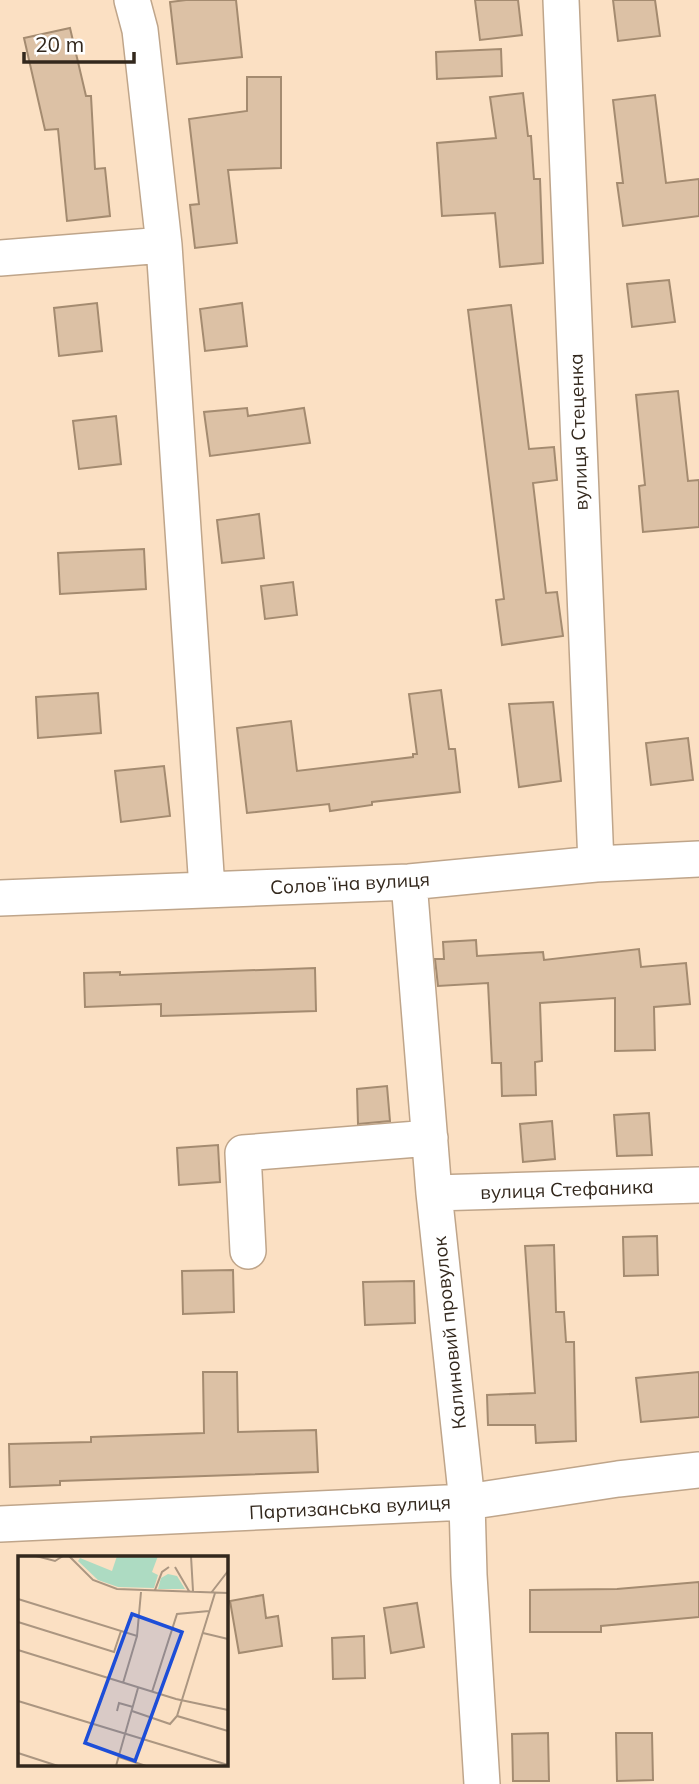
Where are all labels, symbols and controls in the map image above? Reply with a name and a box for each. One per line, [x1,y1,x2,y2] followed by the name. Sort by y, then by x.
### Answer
[24,21,135,65] scale bar
[35,31,84,57] text: 20 m
[563,353,593,511] street label: вулиця Стеценка
[269,867,431,899] street label: Соловʼїна вулиця
[480,1174,654,1204] street label: вулиця Стефаника
[427,1235,471,1431] street label: Калиновий провулок
[249,1490,451,1524] street label: Партизанська вулиця
[18,1556,228,1766] inset map

